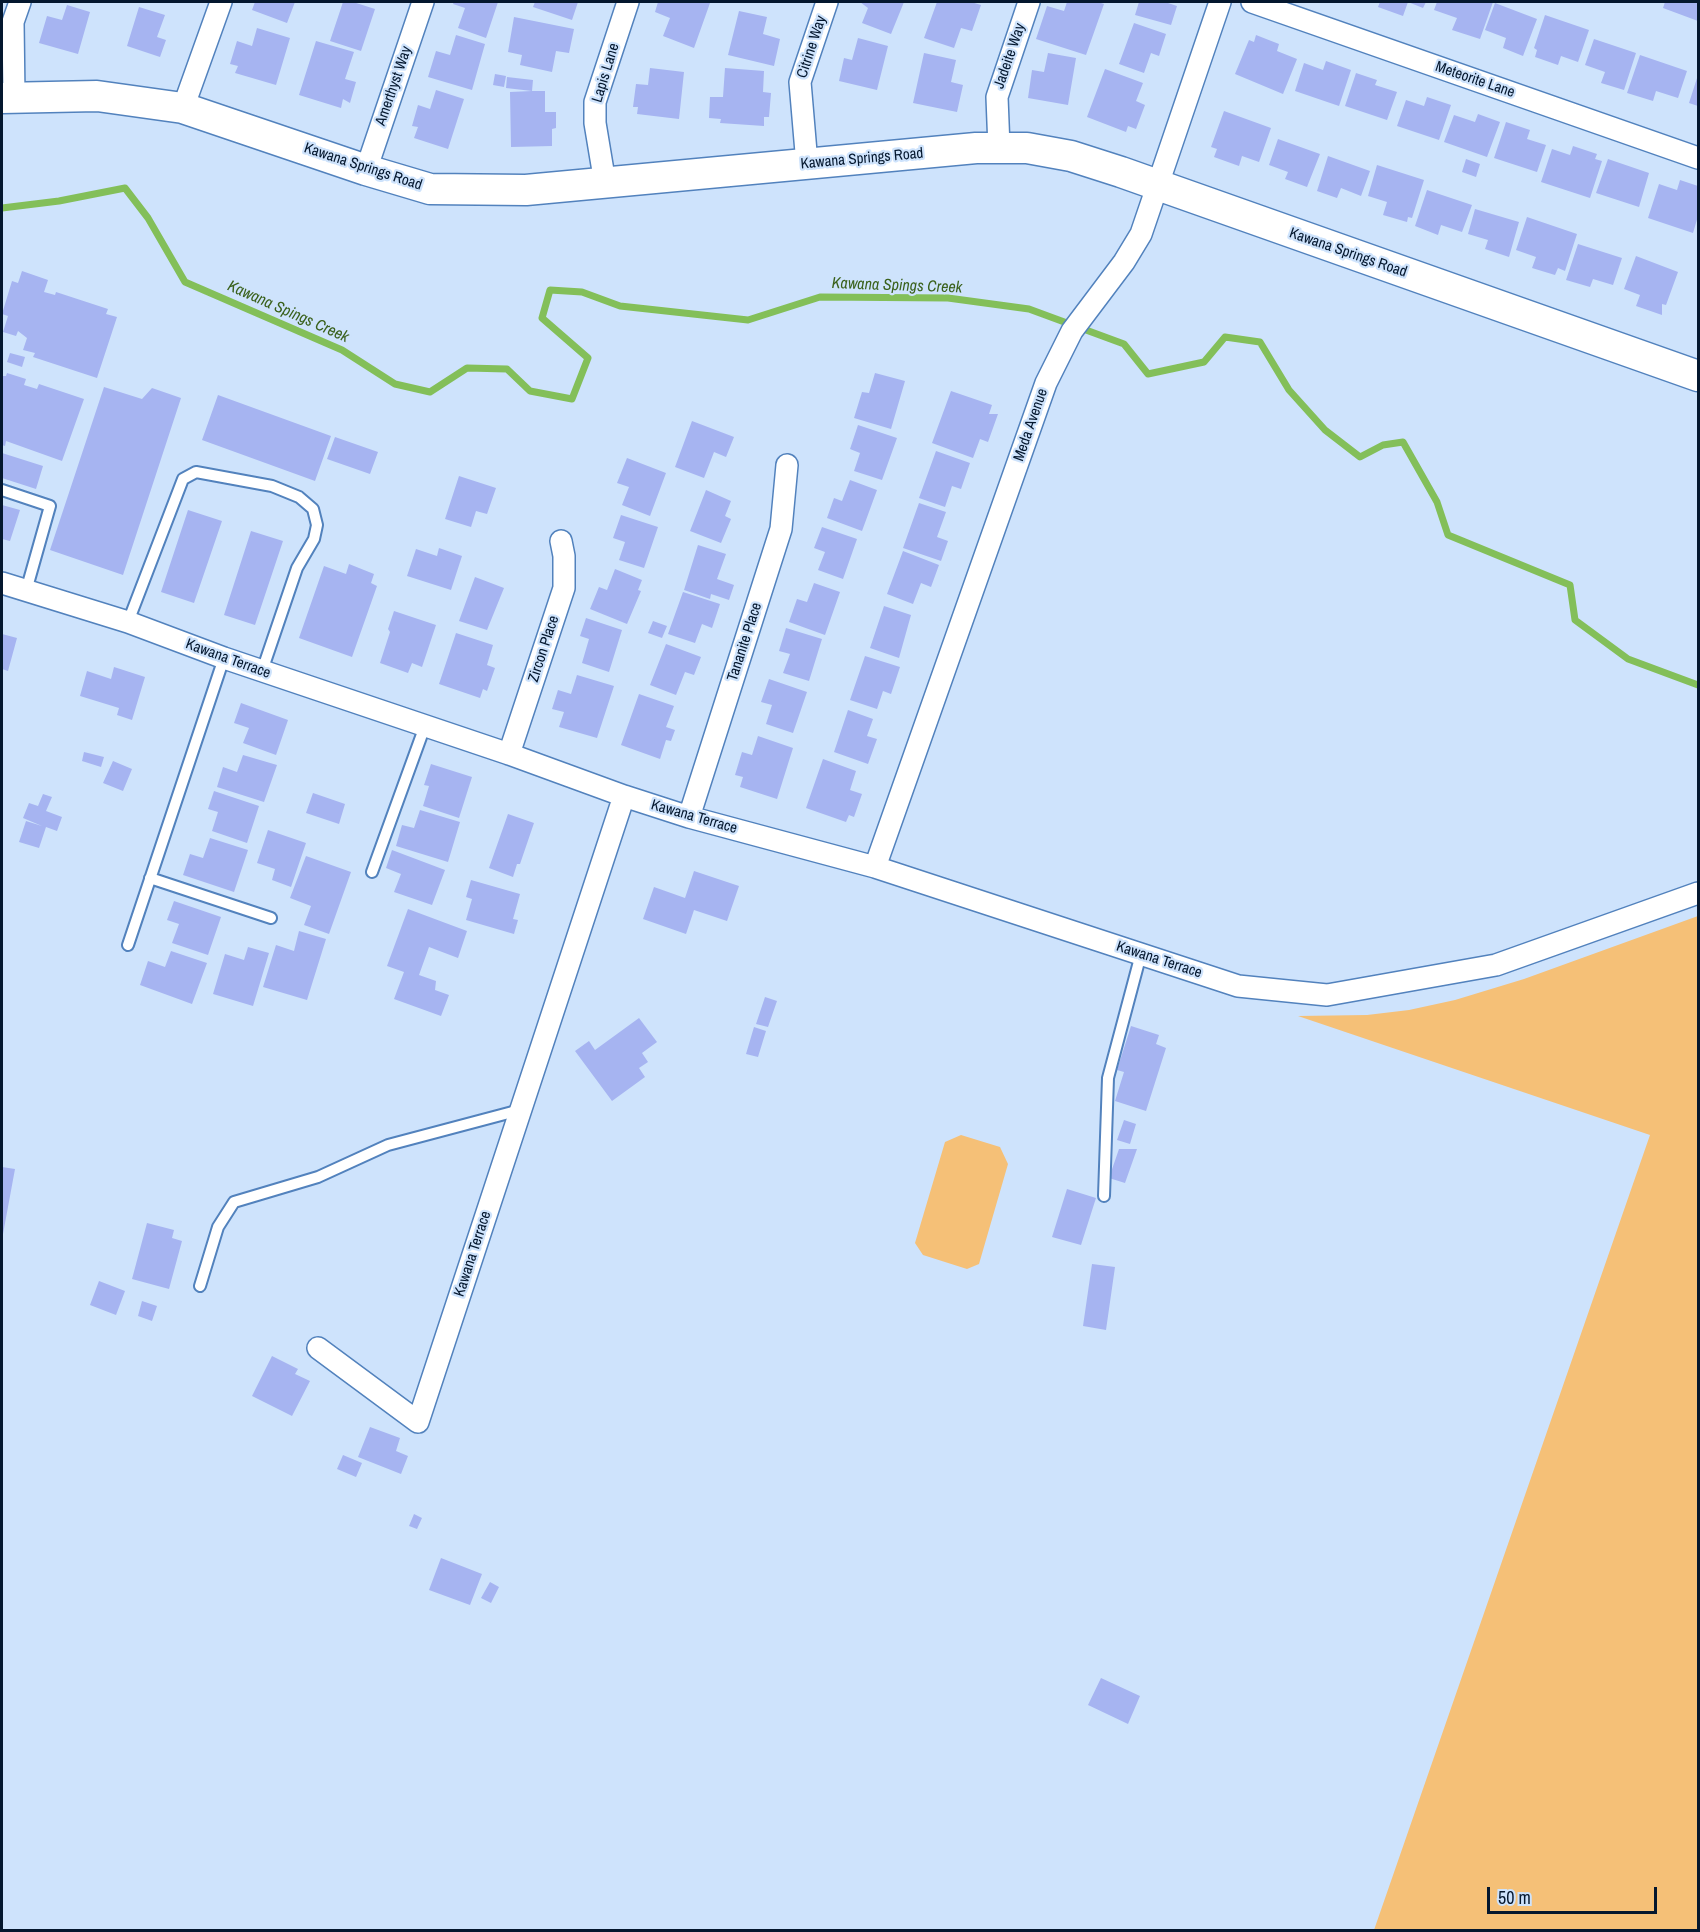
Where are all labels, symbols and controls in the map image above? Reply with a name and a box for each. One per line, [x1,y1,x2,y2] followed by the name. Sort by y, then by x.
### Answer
[793,14,831,80] street label: Citrine Way
[990,21,1030,91] street label: Jadeite Way
[588,41,624,105] street label: Lapis Lane
[372,44,416,128] street label: Amerthyst Way
[1433,58,1517,102] street label: Meteorite Lane
[302,139,424,195] street label: Kawana Springs Road
[800,145,924,173] street label: Kawana Springs Road
[1287,224,1409,282] street label: Kawana Springs Road
[831,274,963,298] water label: Kawana Spings Creek
[224,277,352,347] water label: Kawana Spings Creek
[1010,386,1052,464] street label: Meda Avenue
[724,600,766,684] street label: Tananite Place
[525,613,563,685] street label: Zircon Place
[183,635,273,683] street label: Kawana Terrace
[649,796,739,838] street label: Kawana Terrace
[1114,938,1204,982] street label: Kawana Terrace
[451,1209,495,1299] street label: Kawana Terrace
[1490,1875,1660,1913] scale bar
[1498,1885,1531,1910] text: 50 m

